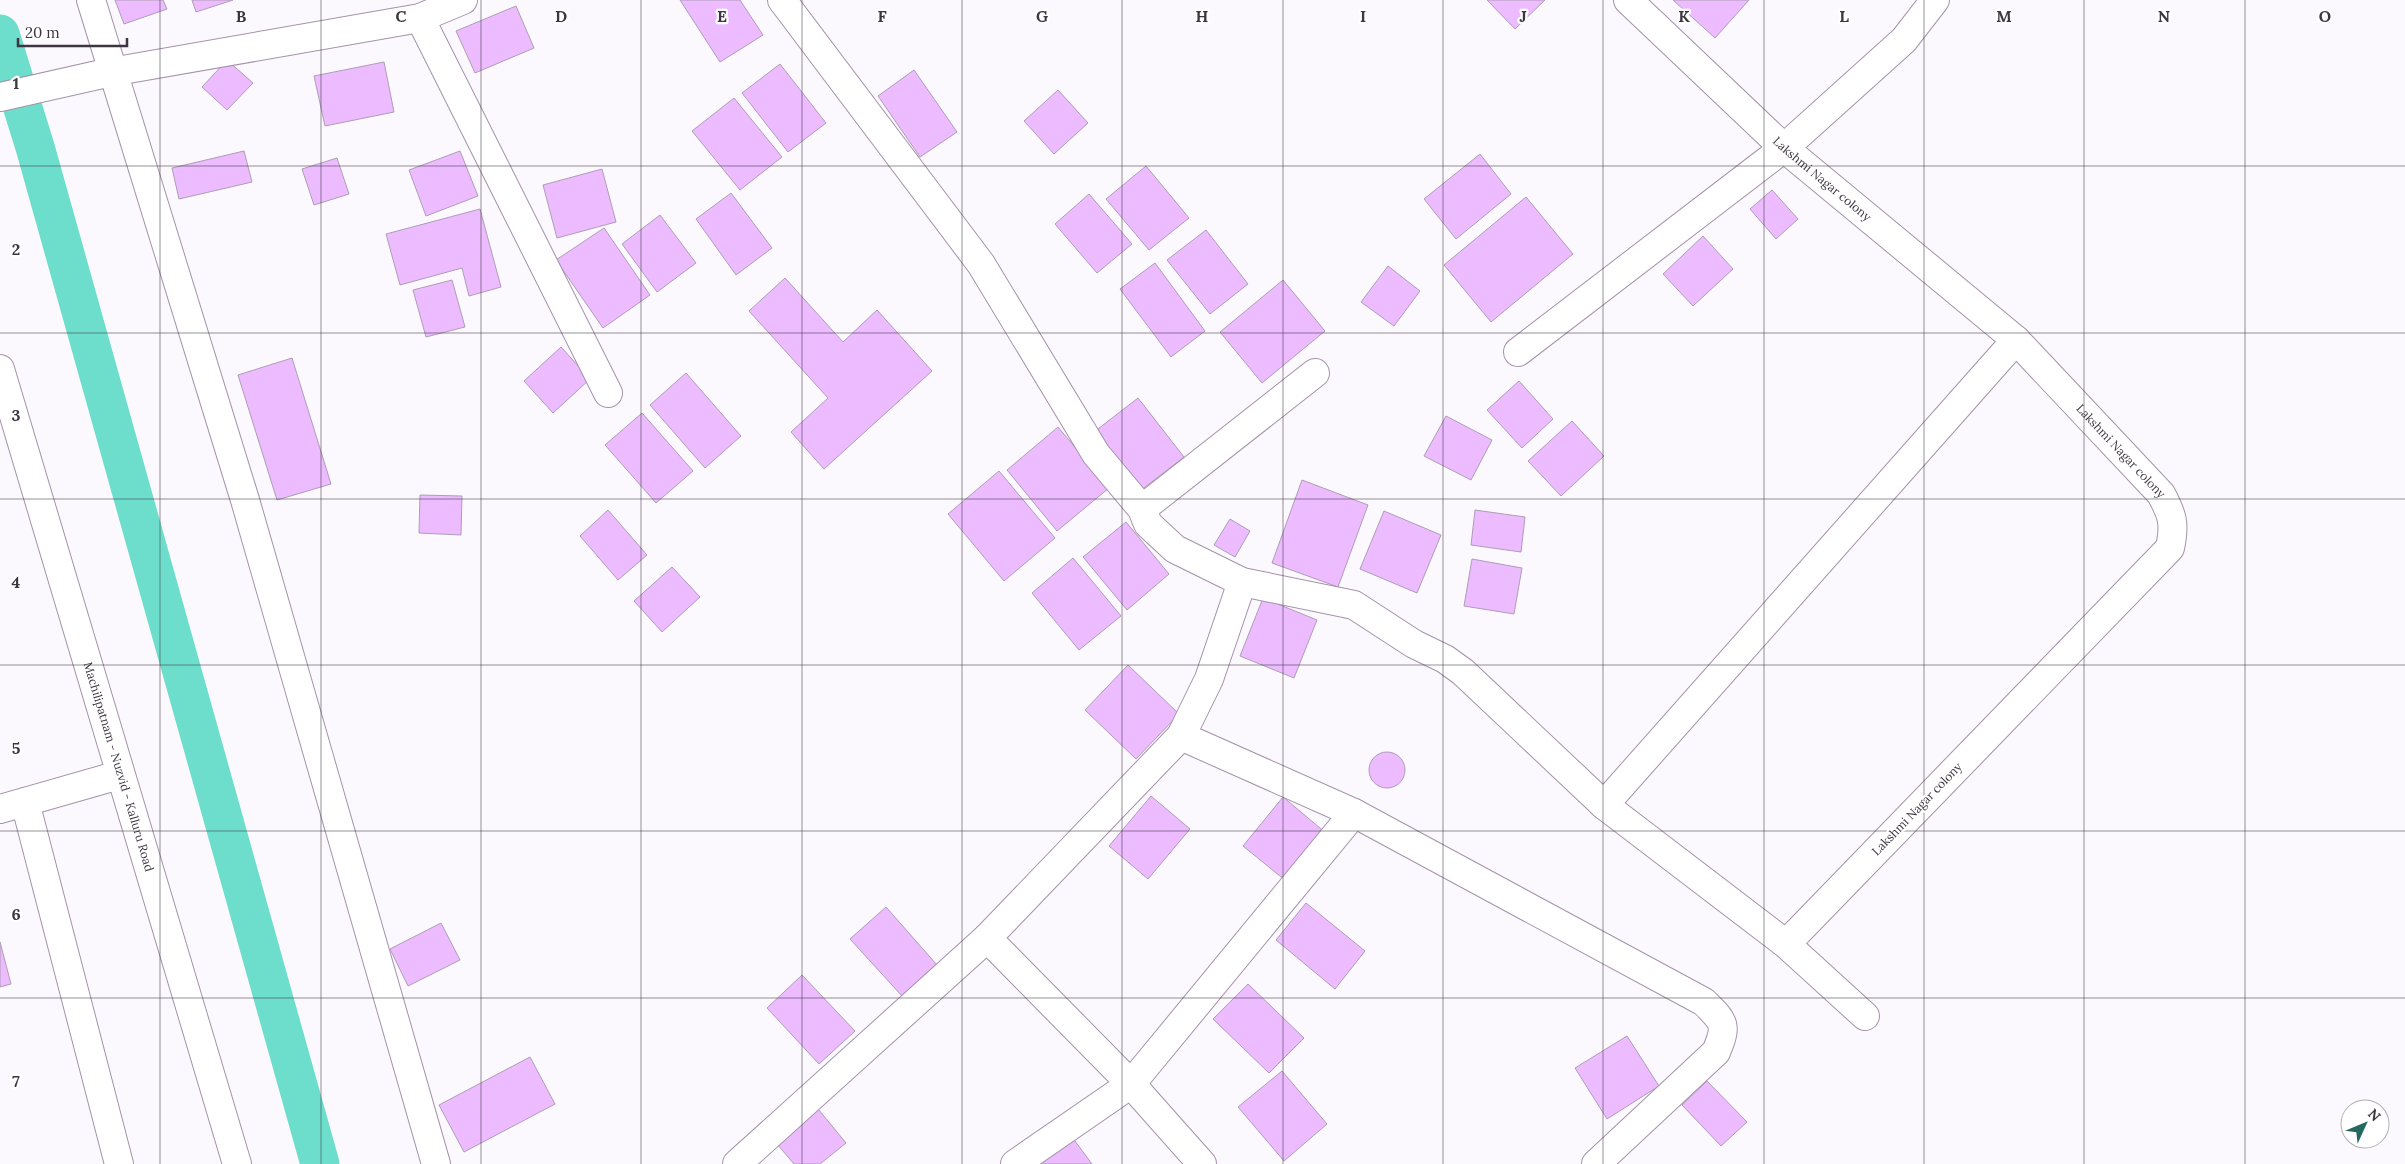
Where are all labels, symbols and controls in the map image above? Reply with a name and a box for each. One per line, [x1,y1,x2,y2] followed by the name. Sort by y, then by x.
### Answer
[236,6,247,26] text: B
[395,6,407,26] text: C
[555,6,567,26] text: D
[717,6,727,26] text: E
[877,6,887,26] text: F
[1036,6,1048,26] text: G
[1196,6,1209,26] text: H
[1360,6,1366,26] text: I
[1519,6,1527,26] text: J
[1678,6,1690,26] text: K
[1839,6,1849,26] text: L
[1996,6,2012,26] text: M
[2158,6,2170,26] text: N
[2319,6,2331,26] text: O
[18,15,126,47] scale bar
[25,23,60,42] text: 20 m
[13,73,19,93] text: 1
[1770,133,1875,224] street label: Lakshmi Nagar colony
[12,239,20,259] text: 2
[2073,401,2169,502] street label: Lakshmi Nagar colony
[12,405,21,425] text: 3
[12,572,21,592] text: 4
[81,660,157,873] street label: Machilipatnam - Nuzvid - Kalluru Road
[12,738,21,758] text: 5
[1868,759,1965,858] street label: Lakshmi Nagar colony
[11,904,21,924] text: 6
[12,1071,20,1091] text: 7
[2340,1099,2390,1149] north arrow
[2364,1105,2385,1125] text: N

